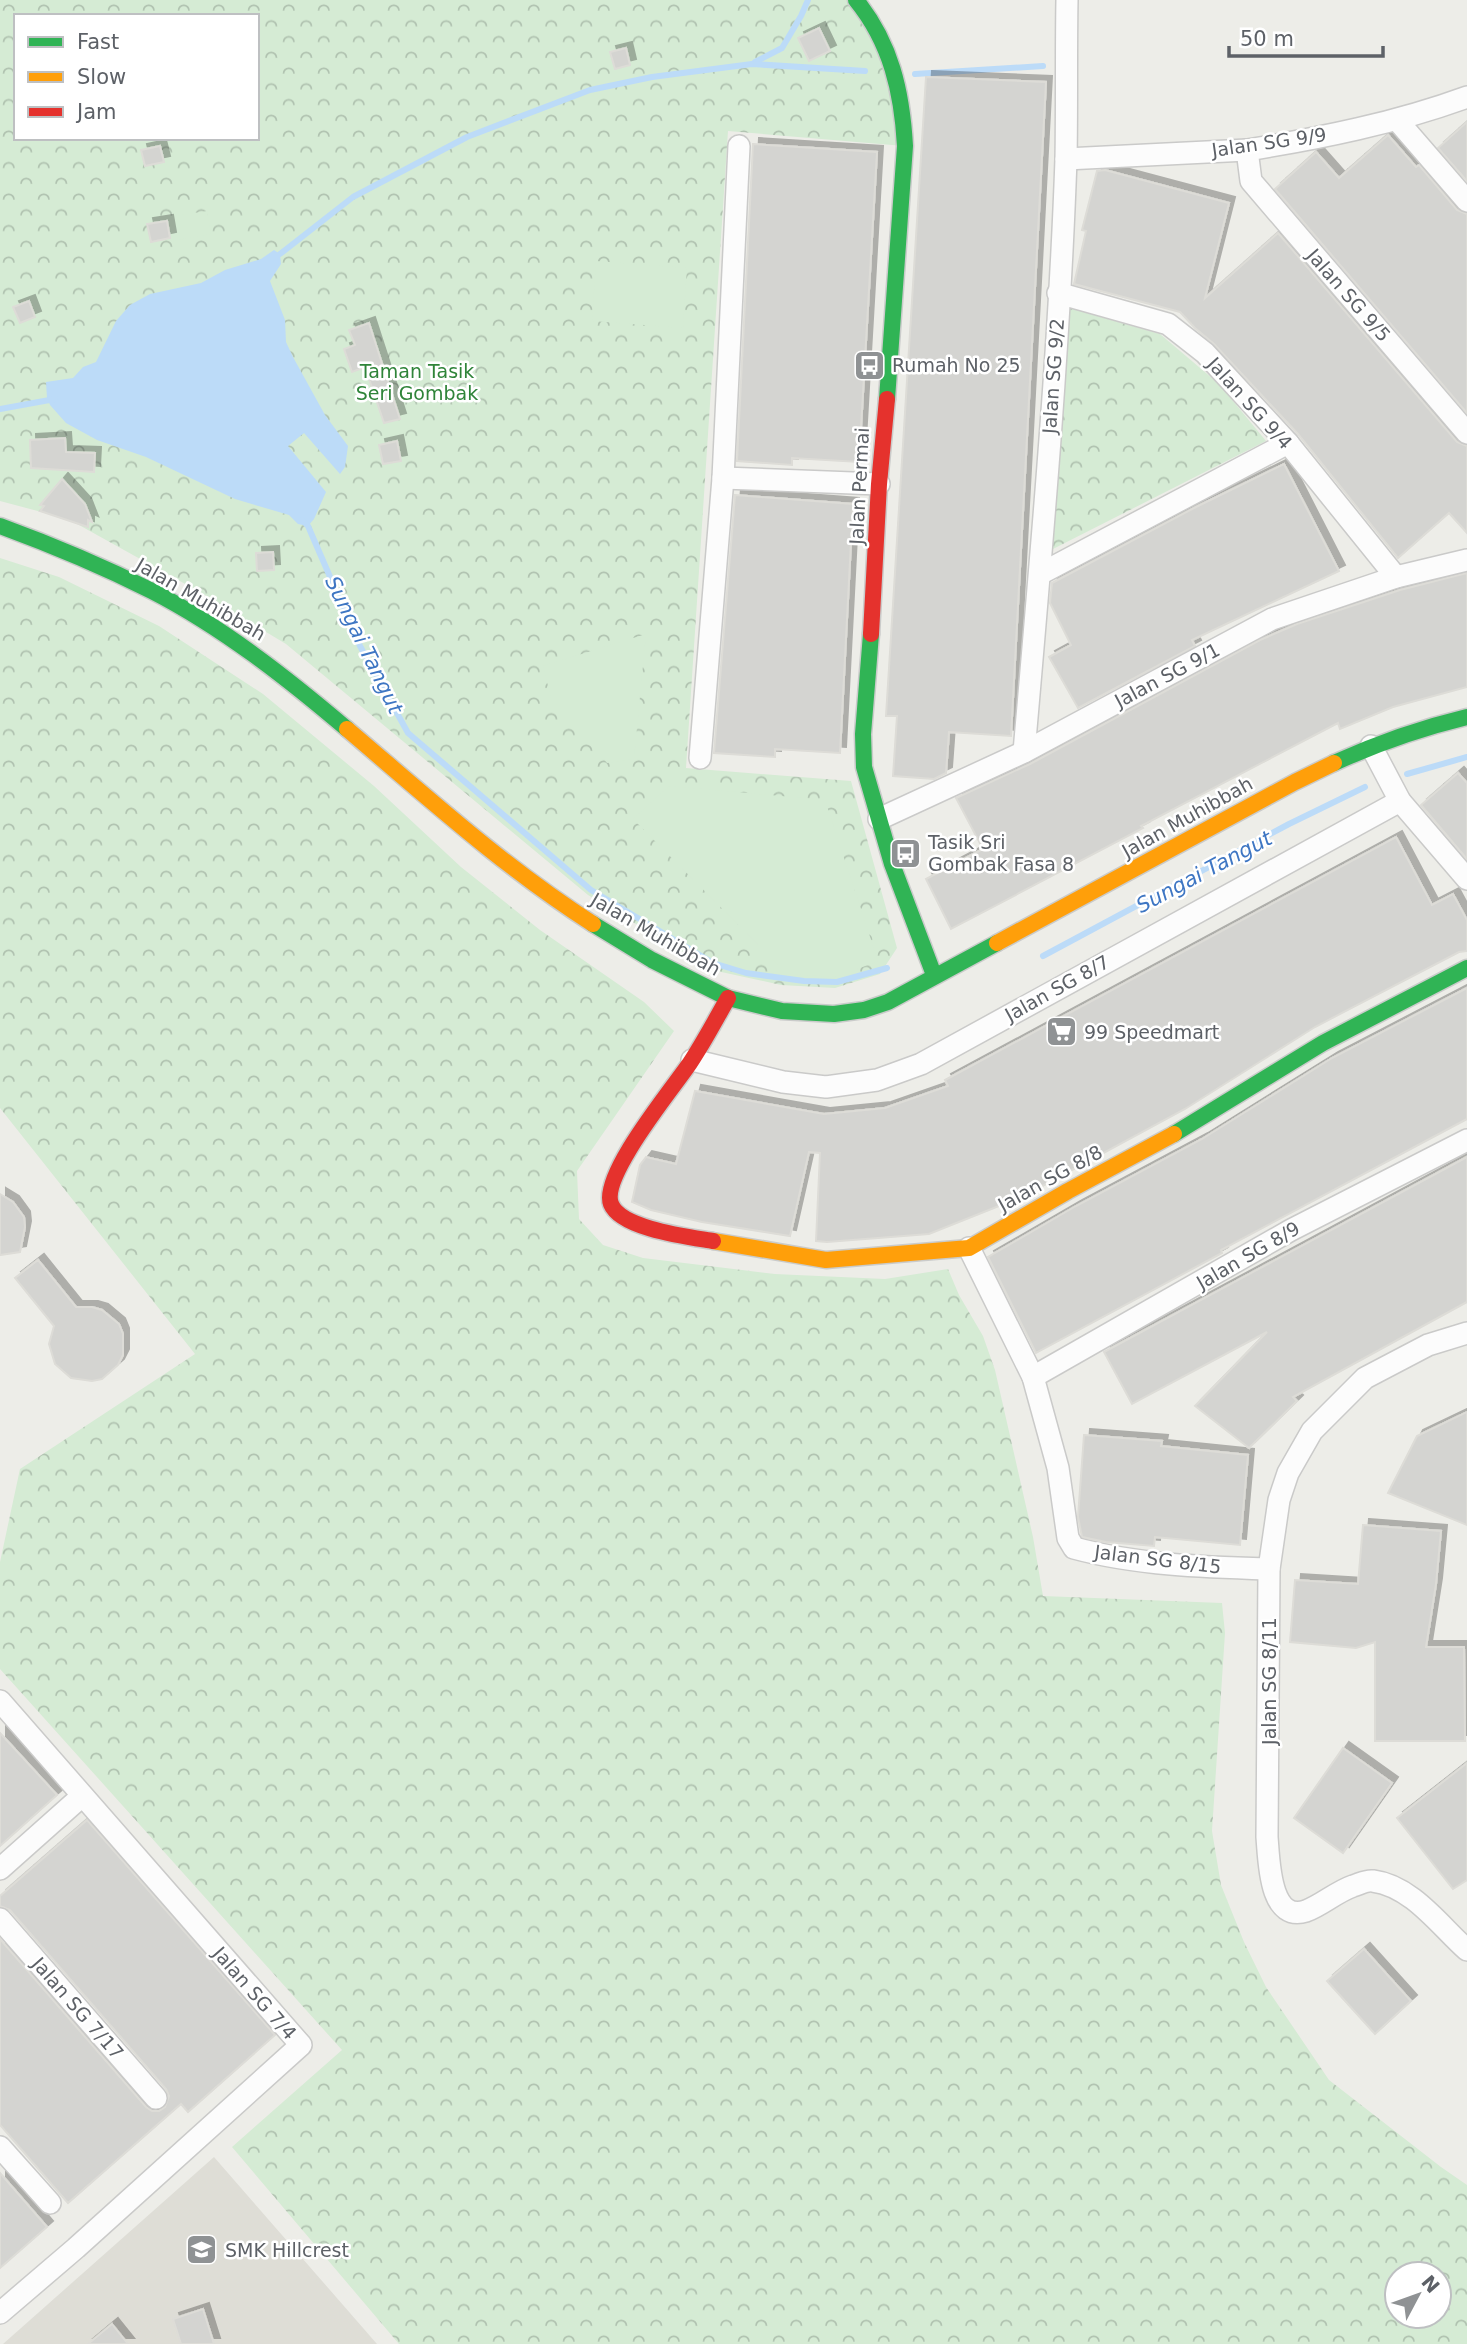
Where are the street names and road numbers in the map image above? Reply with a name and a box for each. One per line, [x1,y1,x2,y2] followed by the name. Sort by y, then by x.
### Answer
[1209,123,1328,161] street label: Jalan SG 9/9
[1302,243,1395,346] street label: Jalan SG 9/5
[1038,318,1068,435] street label: Jalan SG 9/2
[1202,352,1297,453] street label: Jalan SG 9/4
[845,427,873,546] street label: Jalan Permai
[131,553,270,645] street label: Jalan Muhibbah
[1110,638,1223,712] street label: Jalan SG 9/1
[1117,772,1256,862] street label: Jalan Muhibbah
[586,888,725,980] street label: Jalan Muhibbah
[1000,950,1113,1026] street label: Jalan SG 8/7
[993,1140,1106,1216] street label: Jalan SG 8/8
[1192,1217,1304,1294] street label: Jalan SG 8/9
[1092,1540,1223,1578] street label: Jalan SG 8/15
[1258,1617,1280,1746] street label: Jalan SG 8/11
[208,1941,301,2044] street label: Jalan SG 7/4
[27,1952,128,2063] street label: Jalan SG 7/17

